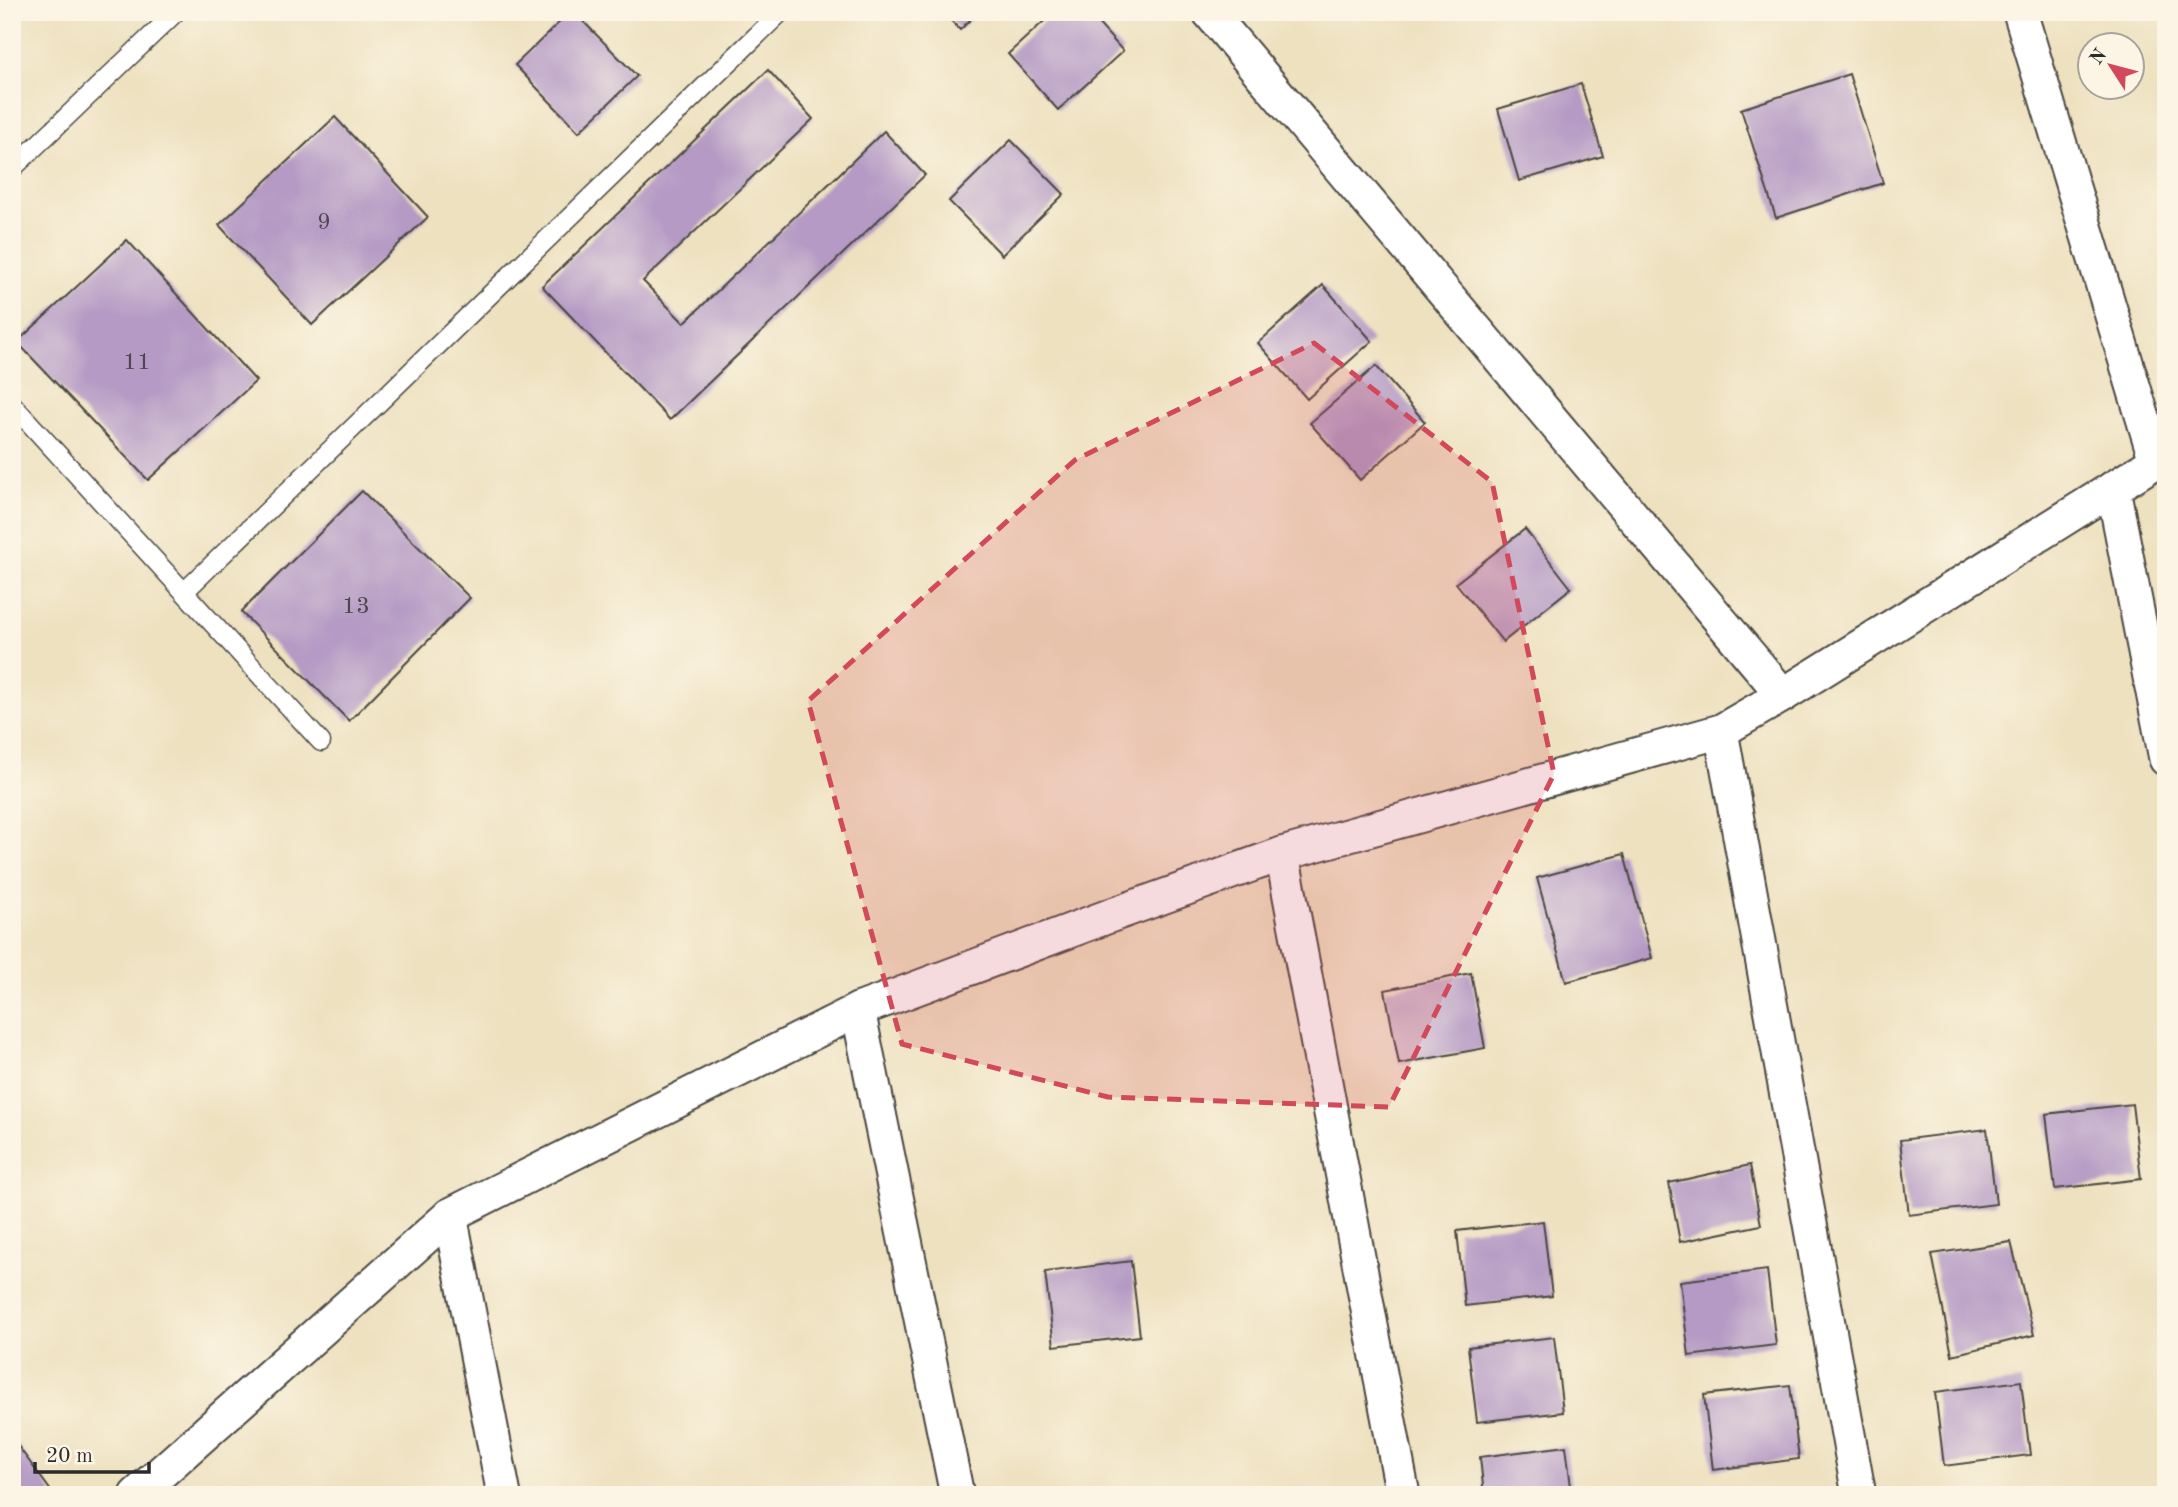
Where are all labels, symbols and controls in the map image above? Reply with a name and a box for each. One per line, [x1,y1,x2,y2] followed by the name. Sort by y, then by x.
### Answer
[2076,32,2146,102] north arrow
[2087,46,2112,69] text: N
[317,211,331,235] house number: 9
[123,351,151,375] house number: 11
[342,595,370,619] house number: 13
[35,1430,149,1474] scale bar
[46,1446,93,1467] text: 20 m

